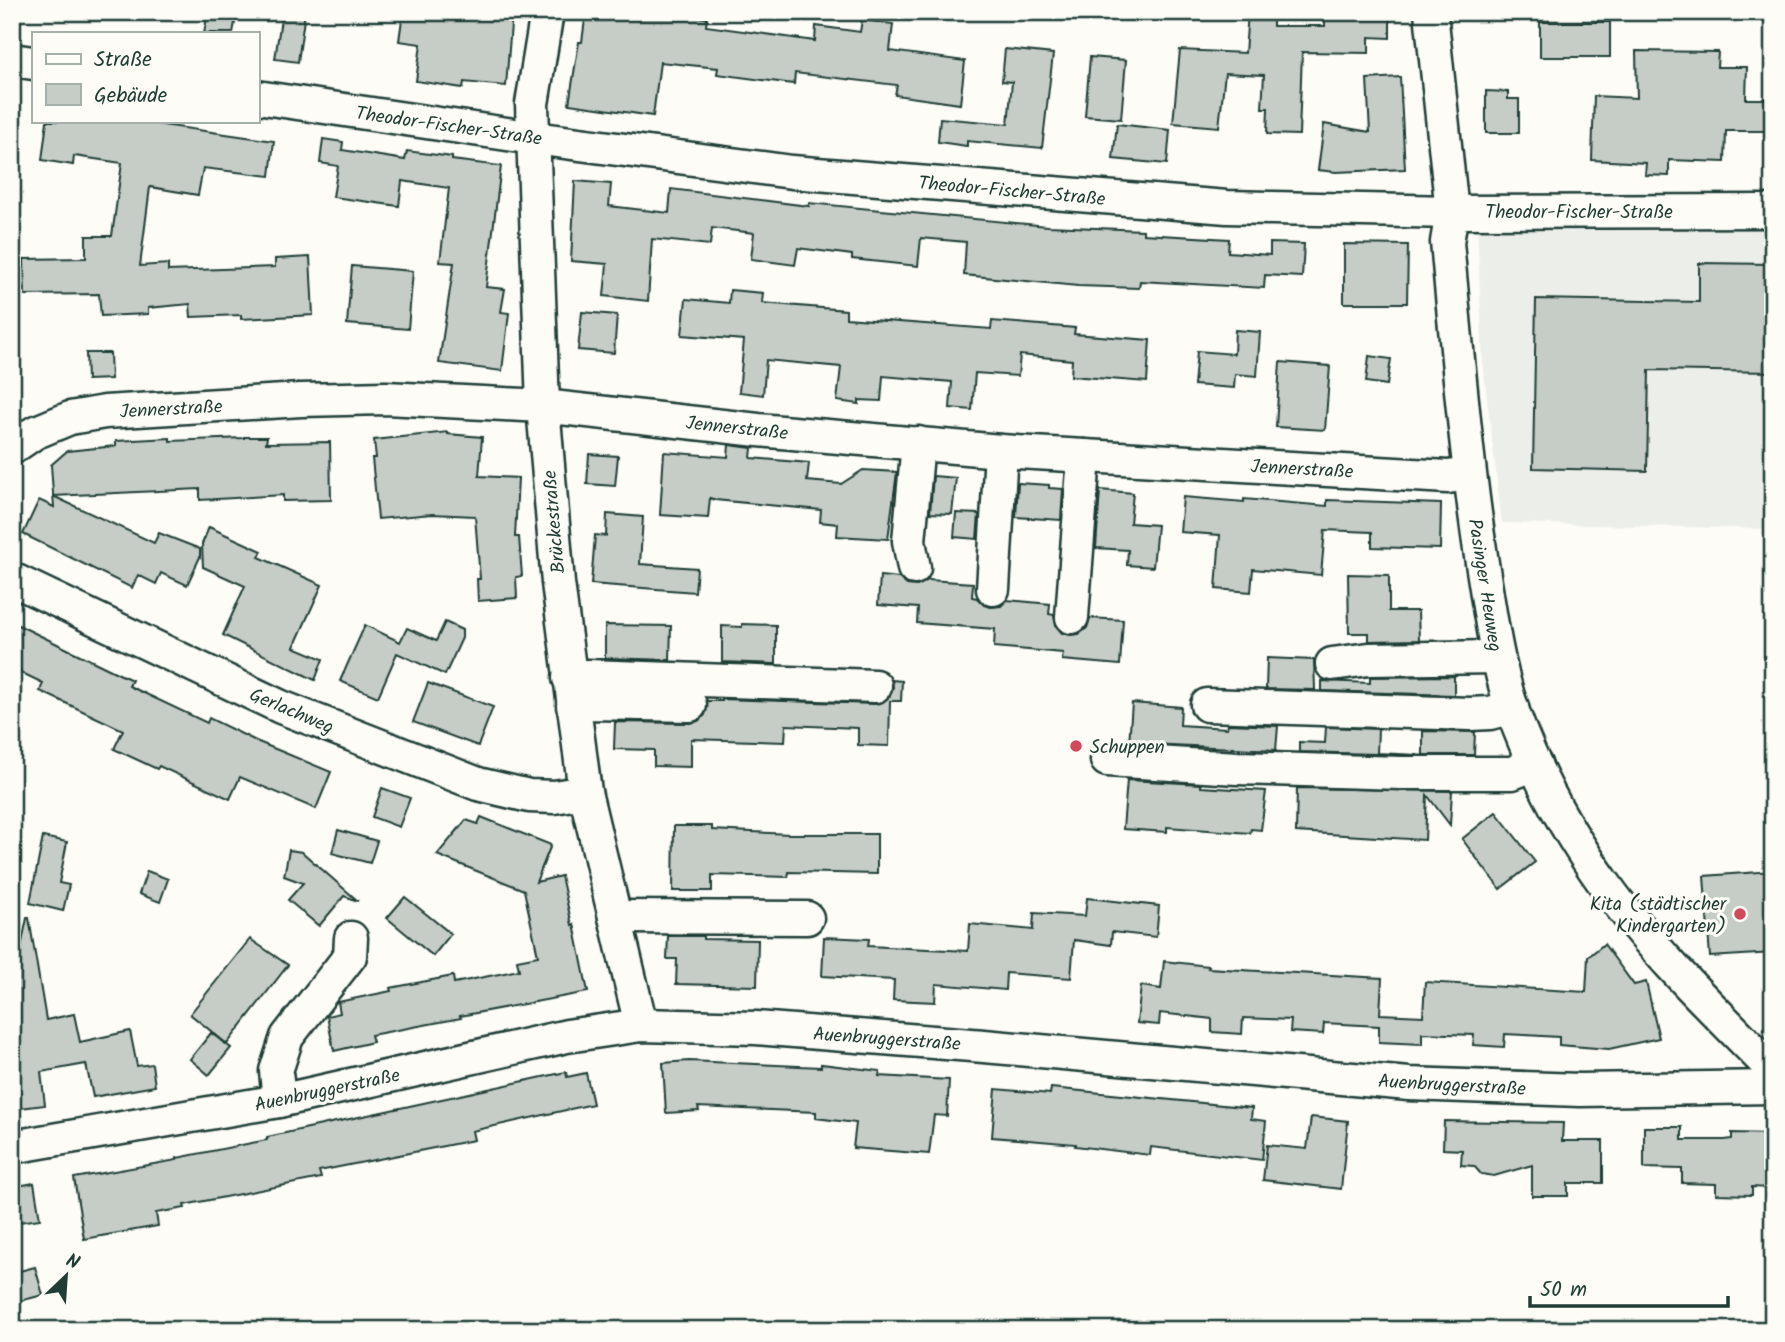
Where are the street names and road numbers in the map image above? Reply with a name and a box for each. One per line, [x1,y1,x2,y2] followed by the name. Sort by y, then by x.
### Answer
[354,99,544,155] street label: Theodor-Fischer-Straße
[917,169,1107,215] street label: Theodor-Fischer-Straße
[1485,198,1673,228] street label: Theodor-Fischer-Straße
[119,392,224,428] street label: Jennerstraße
[684,409,790,449] street label: Jennerstraße
[1250,452,1354,488] street label: Jennerstraße
[535,468,574,575] street label: Brückestraße
[1459,517,1509,654] street label: Pasinger Heuweg
[244,681,338,743] street label: Gerlachweg
[812,1020,962,1060] street label: Auenbruggerstraße
[252,1061,403,1121] street label: Auenbruggerstraße
[1377,1067,1527,1105] street label: Auenbruggerstraße

